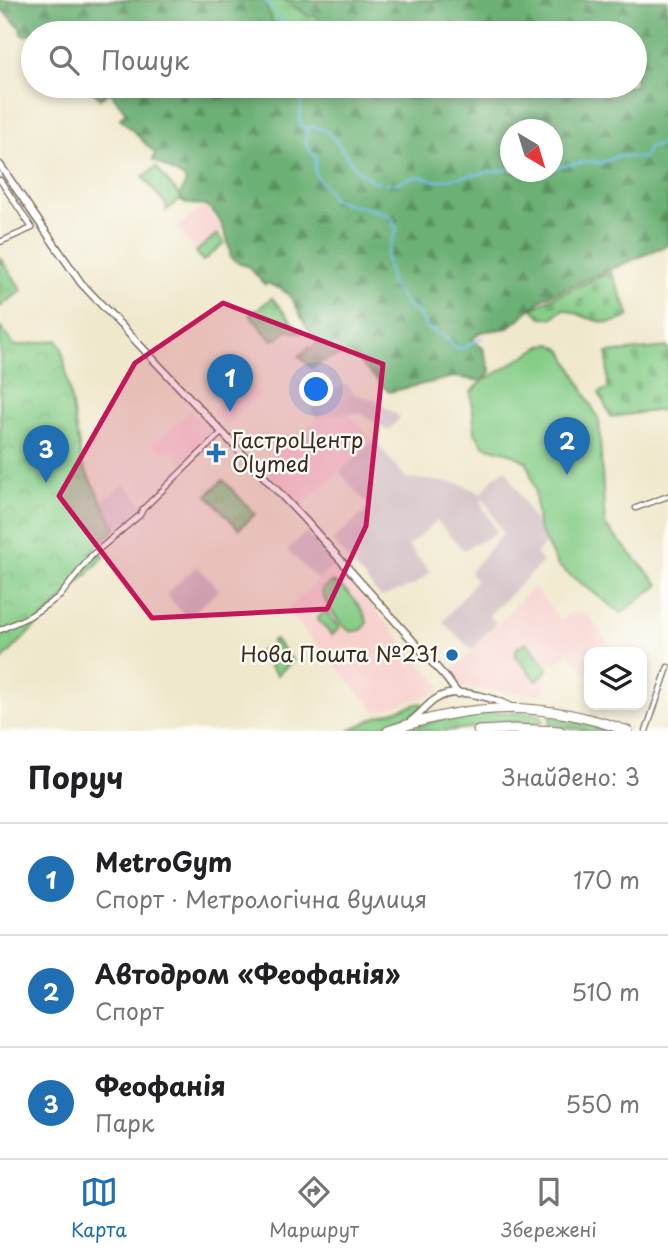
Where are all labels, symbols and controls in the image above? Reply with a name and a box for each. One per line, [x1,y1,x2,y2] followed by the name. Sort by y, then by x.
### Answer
[21,21,647,98] search box
[101,40,189,79] text: Пошук
[45,41,83,79] icon: search
[500,119,563,182] north arrow
[207,354,253,412] pin: 1
[299,372,333,406] your location
[544,417,590,475] pin: 2
[232,423,363,479] place label: ГастроЦентр Olymed
[23,425,69,483] pin: 3
[206,443,226,463] marker: ГастроЦентр Olymed
[240,637,438,669] place label: Нова Пошта №231
[444,647,460,663] marker: Нова Пошта №231
[584,647,647,710] map controls
[584,647,647,710] button: layers
[28,754,123,799] text: Поруч
[502,759,640,794] text: Знайдено: 3
[95,842,232,881] text: MetroGym
[46,862,57,897] text: 1
[573,862,640,897] text: 170 m
[95,881,427,916] text: Спорт · Метрологічна вулиця
[95,954,400,993] text: Автодром «Феофанія»
[43,974,59,1009] text: 2
[571,974,640,1009] text: 510 m
[95,993,164,1028] text: Спорт
[95,1066,226,1105] text: Феофанія
[43,1086,59,1121] text: 3
[565,1086,640,1121] text: 550 m
[95,1105,154,1140] text: Парк
[71,1173,127,1243] tab: Карта
[269,1173,359,1243] tab: Маршрут
[501,1173,597,1243] tab: Збережені

